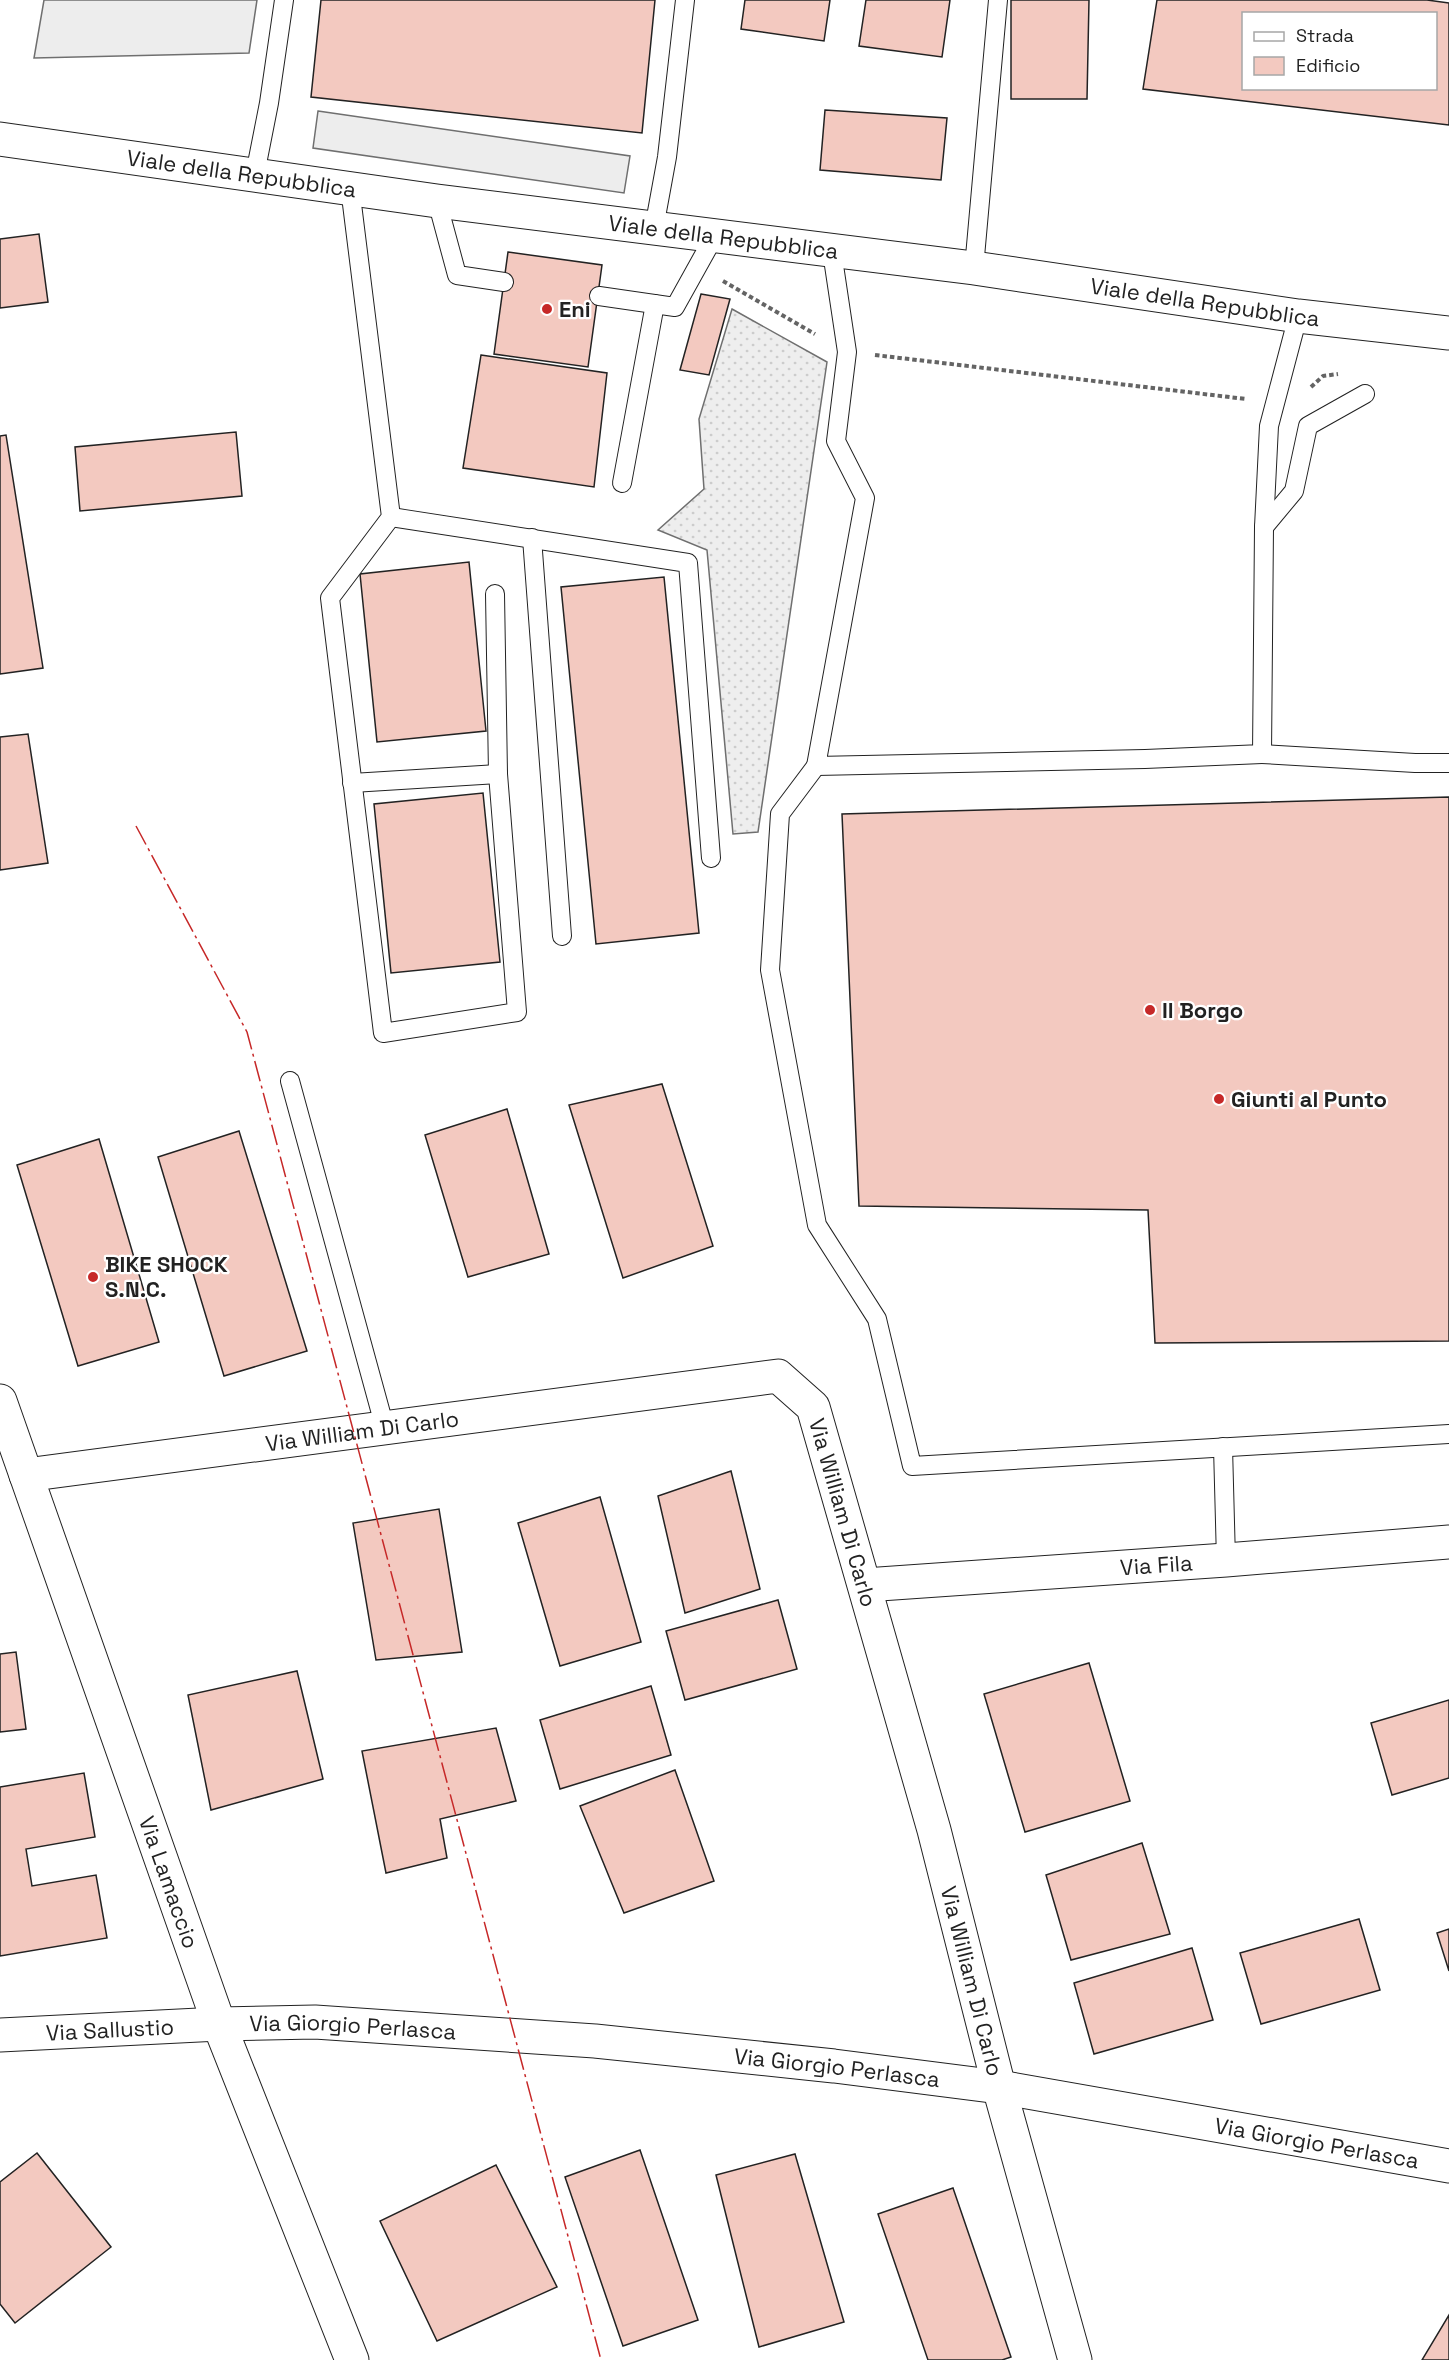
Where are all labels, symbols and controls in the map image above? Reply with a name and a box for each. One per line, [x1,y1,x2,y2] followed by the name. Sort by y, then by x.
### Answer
[1242,12,1437,90] legend
[1296,24,1354,47] text: Strada
[1296,54,1360,77] text: Edificio
[125,143,359,203] street label: Viale della Repubblica
[607,209,840,265] street label: Viale della Repubblica
[1088,271,1321,332] street label: Viale della Repubblica
[559,295,591,323] place label: Eni
[540,302,554,316] marker: Eni
[1162,996,1243,1024] place label: Il Borgo
[1143,1003,1157,1017] marker: Il Borgo
[1231,1085,1387,1113] place label: Giunti al Punto
[1212,1092,1226,1106] marker: Giunti al Punto
[105,1250,228,1303] place label: BIKE SHOCK S.N.C.
[86,1270,100,1284] marker: BIKE SHOCK S.N.C.
[264,1404,461,1457] street label: Via William Di Carlo
[803,1415,883,1610] street label: Via William Di Carlo
[1119,1548,1194,1581] street label: Via Fila
[133,1812,205,1952] street label: Via Lamaccio
[935,1883,1010,2079] street label: Via William Di Carlo
[249,2008,458,2046] street label: Via Giorgio Perlasca
[45,2012,175,2047] street label: Via Sallustio
[733,2042,942,2093] street label: Via Giorgio Perlasca
[1212,2111,1422,2175] street label: Via Giorgio Perlasca

